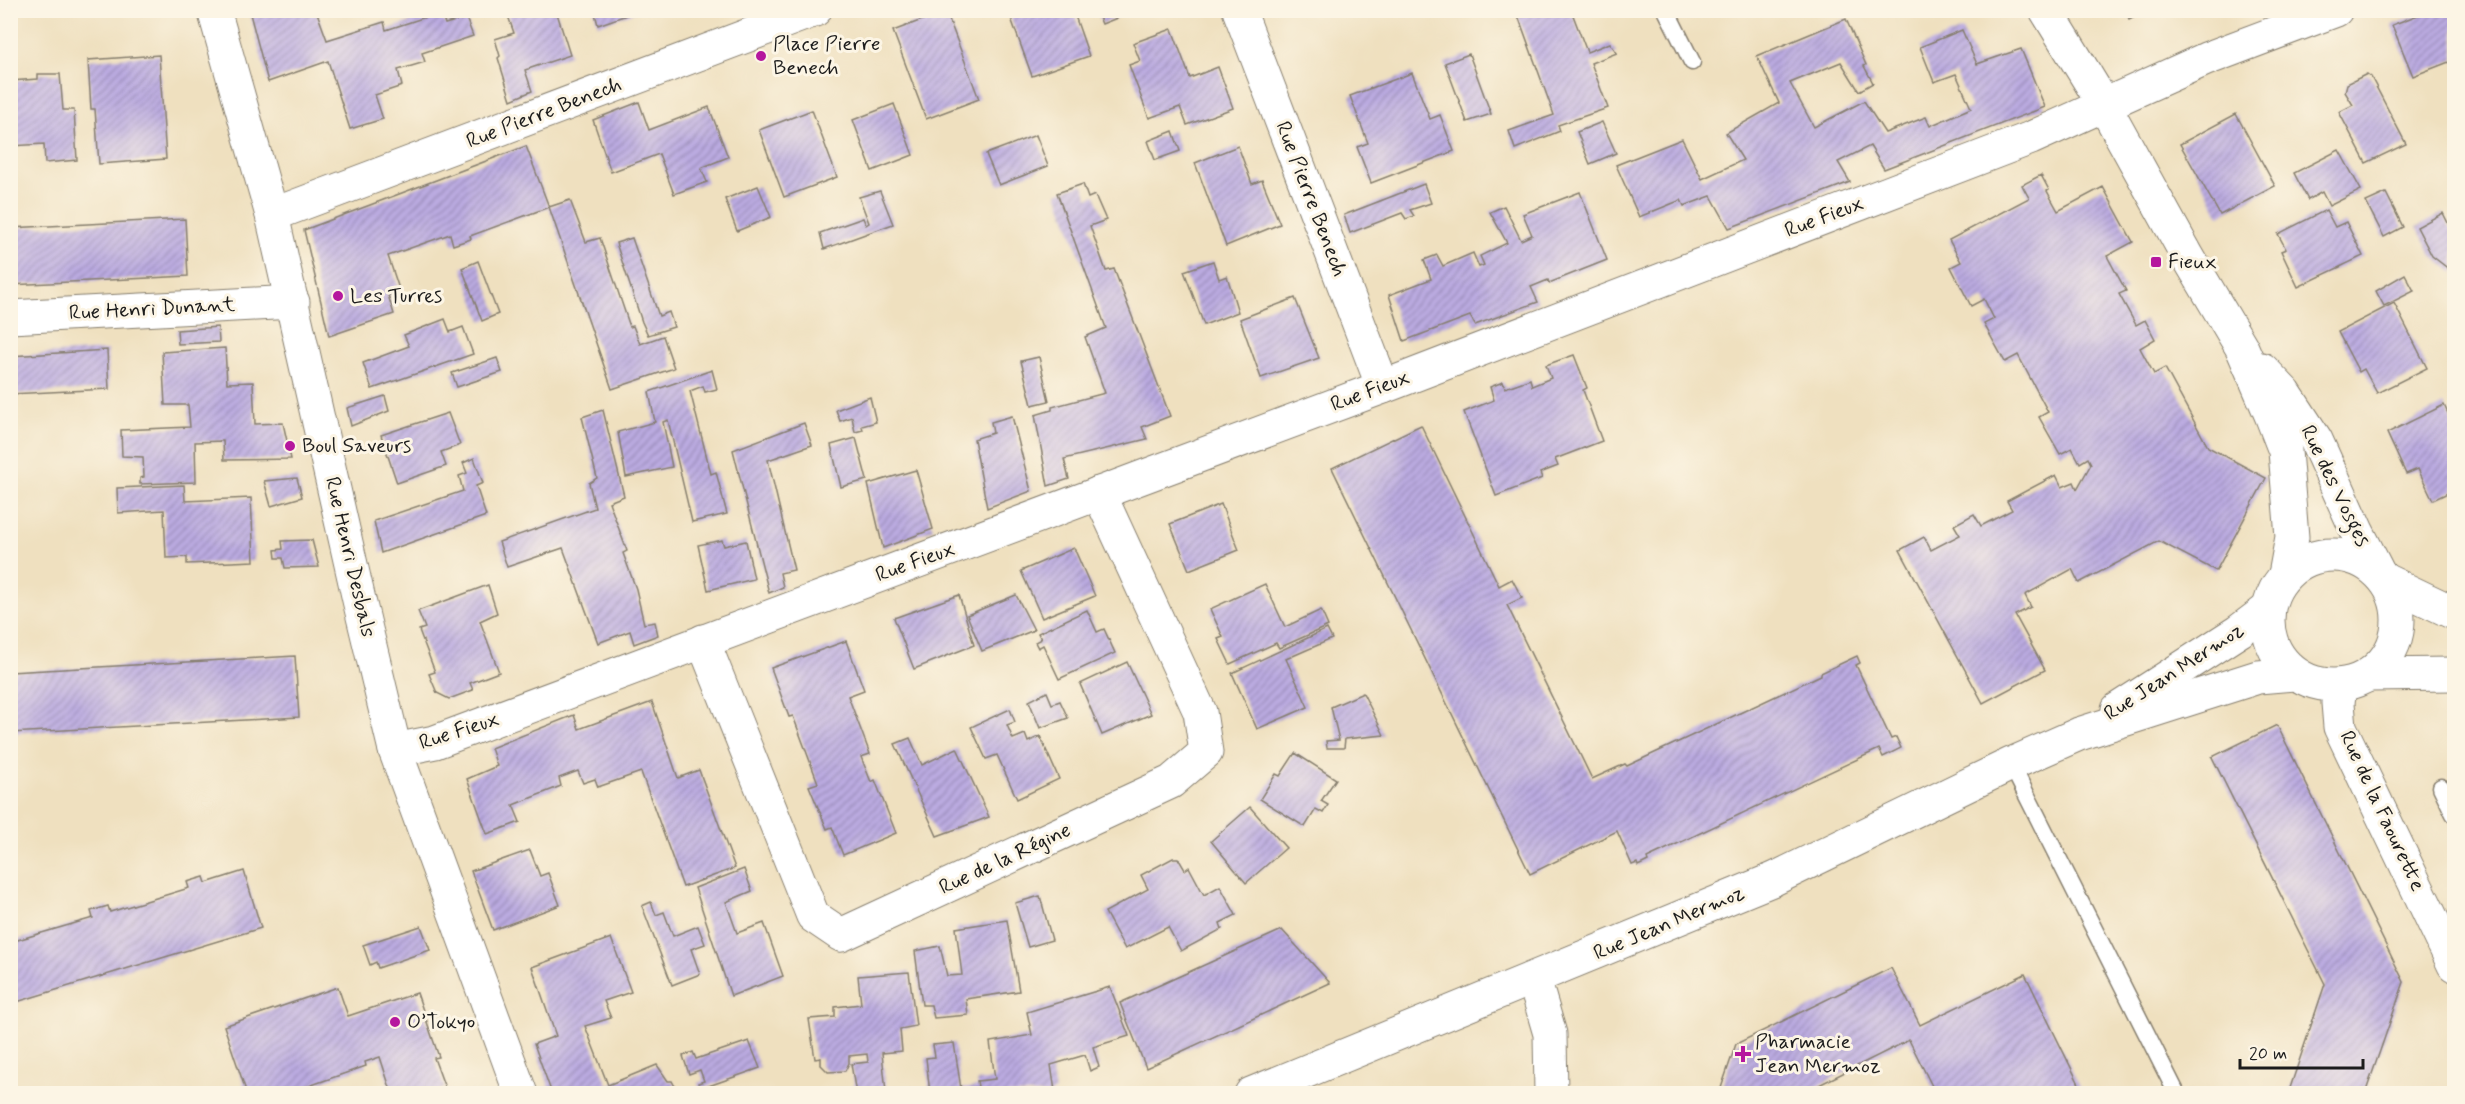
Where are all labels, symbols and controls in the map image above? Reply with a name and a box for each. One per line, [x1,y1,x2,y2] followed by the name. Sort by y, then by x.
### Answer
[773,30,881,82] place label: Place Pierre Benech
[754,49,768,63] marker: Place Pierre Benech
[462,71,626,155] street label: Rue Pierre Benech
[1269,117,1353,281] street label: Rue Pierre Benech
[1781,189,1867,245] street label: Rue Fieux
[2168,248,2217,276] place label: Fieux
[2149,255,2163,269] marker: Fieux
[350,282,442,310] place label: Les Turres
[331,289,345,303] marker: Les Turres
[68,291,236,327] street label: Rue Henri Dunant
[1327,363,1413,419] street label: Rue Fieux
[2292,420,2377,552] street label: Rue des Vosges
[302,432,411,460] place label: Boul Saveurs
[283,439,297,453] marker: Boul Saveurs
[318,474,382,640] street label: Rue Henri Desbals
[872,535,958,589] street label: Rue Fieux
[2099,616,2250,728] street label: Rue Jean Mermoz
[416,705,502,757] street label: Rue Fieux
[2333,726,2431,896] street label: Rue de la Faourette
[934,816,1076,902] street label: Rue de la Régine
[1589,878,1749,967] street label: Rue Jean Mermoz
[407,1008,475,1036] place label: O’Tokyo
[388,1015,402,1029] marker: O’Tokyo
[1755,1028,1881,1080] place label: Pharmacie Jean Mermoz
[2240,1032,2363,1070] scale bar
[2249,1042,2287,1066] text: 20 m
[1736,1047,1750,1061] marker: Pharmacie Jean Mermoz

